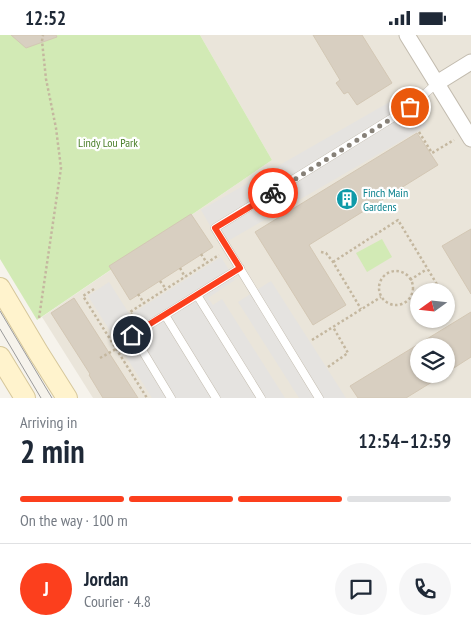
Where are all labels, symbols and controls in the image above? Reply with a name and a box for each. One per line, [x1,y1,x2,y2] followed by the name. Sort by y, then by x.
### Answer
[25,6,66,30] text: 12:52
[389,86,431,128] pin
[396,93,424,121] icon: bag
[78,135,138,150] park label: Lindy Lou Park
[248,168,298,218] courier
[259,179,287,207] icon: bike
[363,185,408,214] place label: Finch Main Gardens
[335,187,359,211] building icon: Finch Main Gardens
[410,283,455,327] north arrow
[410,283,455,383] map controls
[111,314,153,356] pin
[118,321,146,349] icon: home
[410,338,455,383] button: layers
[20,412,77,432] text: Arriving in
[358,429,451,453] text: 12:54–12:59
[20,430,85,472] text: 2 min
[20,510,128,530] text: On the way · 100 m
[335,563,387,615] button: chat
[399,563,451,615] button: phone
[84,567,128,591] text: Jordan
[43,577,49,601] text: J
[84,591,151,611] text: Courier · 4.8

